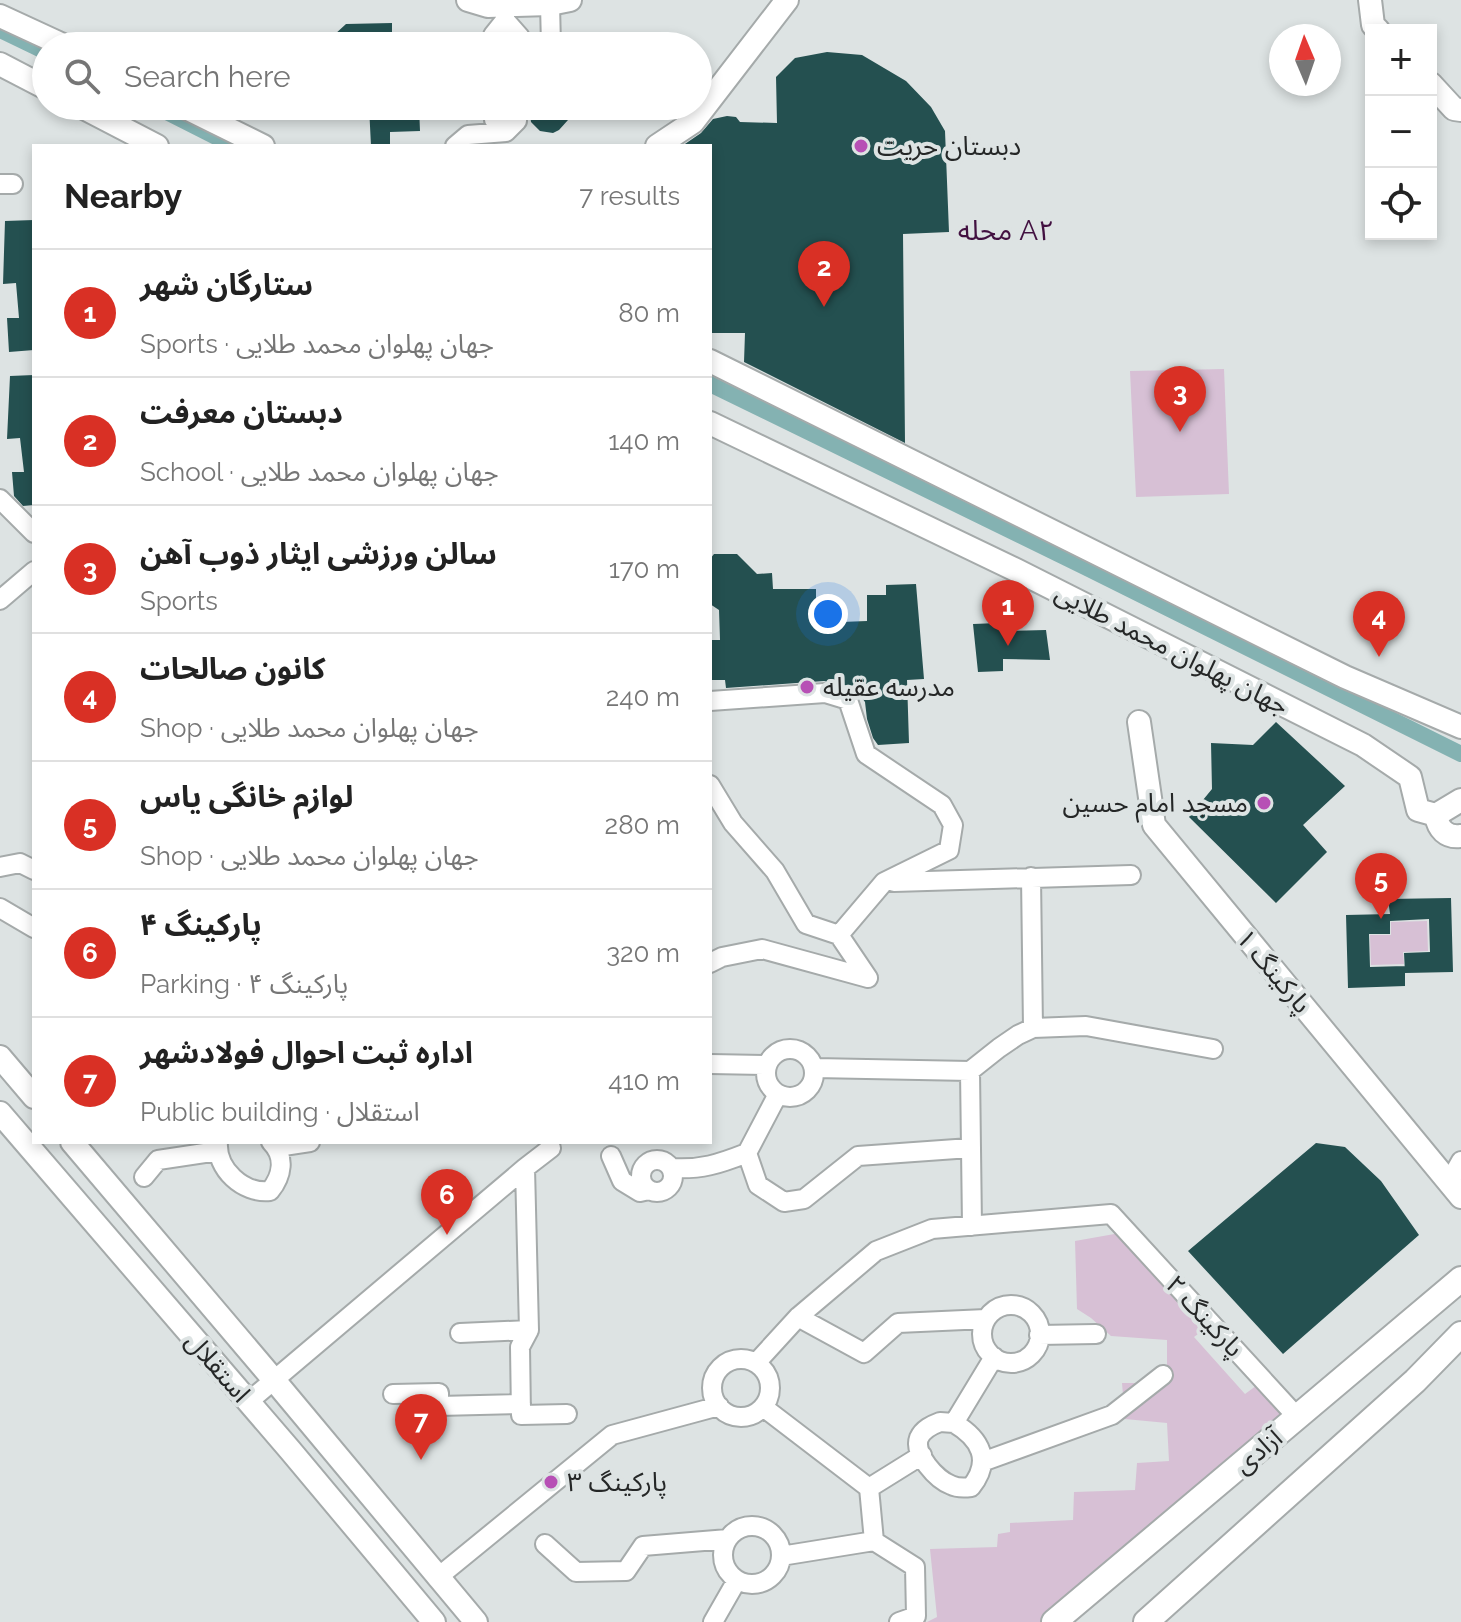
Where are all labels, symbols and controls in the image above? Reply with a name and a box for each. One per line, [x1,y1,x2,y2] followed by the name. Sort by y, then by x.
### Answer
[1269,24,1341,96] north arrow
[1365,24,1437,240] map controls
[1365,24,1437,96] button: +
[32,32,712,120] search box
[60,54,104,98] icon: search
[124,59,291,94] text: Search here
[1365,96,1437,168] button: −
[877,131,1021,161] place label: دبستان حریت
[852,137,870,155] marker: دبستان حریت
[1365,168,1437,240] button: locate
[64,176,182,216] text: Nearby
[579,181,680,211] text: 7 results
[958,214,1054,247] district label: محله A۲
[798,241,850,307] pin: 2
[140,267,313,302] text: ستارگان شهر
[84,298,96,328] text: 1
[618,298,680,328] text: 80 m
[140,329,494,359] text: Sports · جهان پهلوان محمد طلایی
[1154,366,1206,432] pin: 3
[140,395,343,430] text: دبستان معرفت
[83,426,97,456] text: 2
[608,426,680,456] text: 140 m
[140,457,499,487] text: School · جهان پهلوان محمد طلایی
[140,536,497,571] text: سالن ورزشی ایثار ذوب آهن
[83,554,97,584] text: 3
[609,554,680,584] text: 170 m
[1049,577,1294,723] street label: جهان پهلوان محمد طلایی
[982,580,1034,646] pin: 1
[140,586,218,616] text: Sports
[1353,591,1405,657] pin: 4
[808,594,848,634] your location
[140,651,325,686] text: کانون صالحات
[823,672,955,702] place label: مدرسه عقیله
[798,678,816,696] marker: مدرسه عقیله
[83,682,97,712] text: 4
[606,682,680,712] text: 240 m
[140,713,479,743] text: Shop · جهان پهلوان محمد طلایی
[140,779,353,814] text: لوازم خانگی یاس
[1063,788,1248,823] place label: مسجد امام حسین
[1255,794,1273,812] marker: مسجد امام حسین
[83,810,97,840] text: 5
[605,810,680,840] text: 280 m
[140,841,479,871] text: Shop · جهان پهلوان محمد طلایی
[1355,853,1407,919] pin: 5
[140,907,262,942] text: پارکینگ ۴
[1229,923,1318,1020] street label: پارکینگ ۱
[82,938,98,968] text: 6
[606,938,680,968] text: 320 m
[140,969,348,999] text: Parking · پارکینگ ۴
[140,1035,473,1070] text: اداره ثبت احوال فولادشهر
[83,1066,97,1096] text: 7
[608,1066,680,1096] text: 410 m
[140,1097,420,1127] text: Public building · استقلال
[421,1169,473,1235] pin: 6
[1158,1269,1250,1364] street label: پارکینگ ۲
[180,1326,256,1408] street label: استقلال
[395,1394,447,1460] pin: 7
[1228,1421,1289,1480] street label: آزادی
[567,1467,667,1499] place label: پارکینگ ۳
[542,1473,560,1491] marker: پارکینگ ۳

